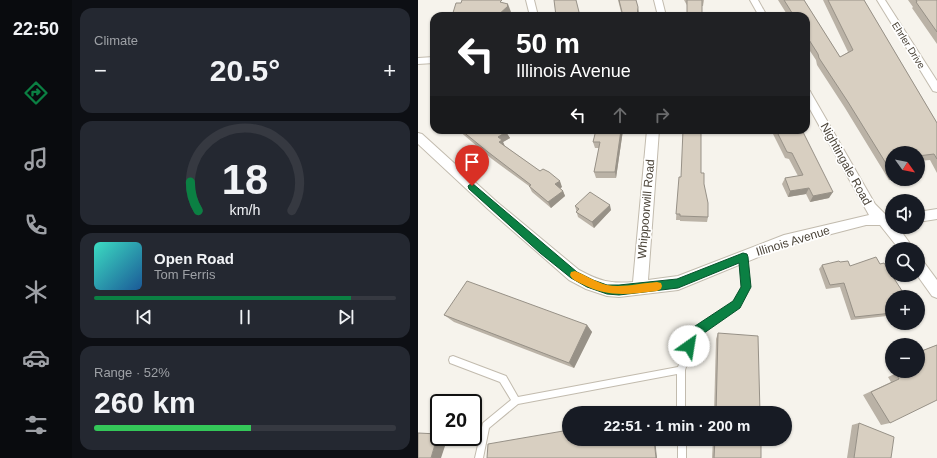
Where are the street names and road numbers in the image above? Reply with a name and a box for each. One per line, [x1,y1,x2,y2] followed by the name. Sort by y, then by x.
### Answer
[890,20,927,71] street label: Ehrler Drive
[818,120,874,208] street label: Nightingale Road
[635,159,657,259] street label: Whippoorwill Road
[754,223,832,259] street label: Illinois Avenue

